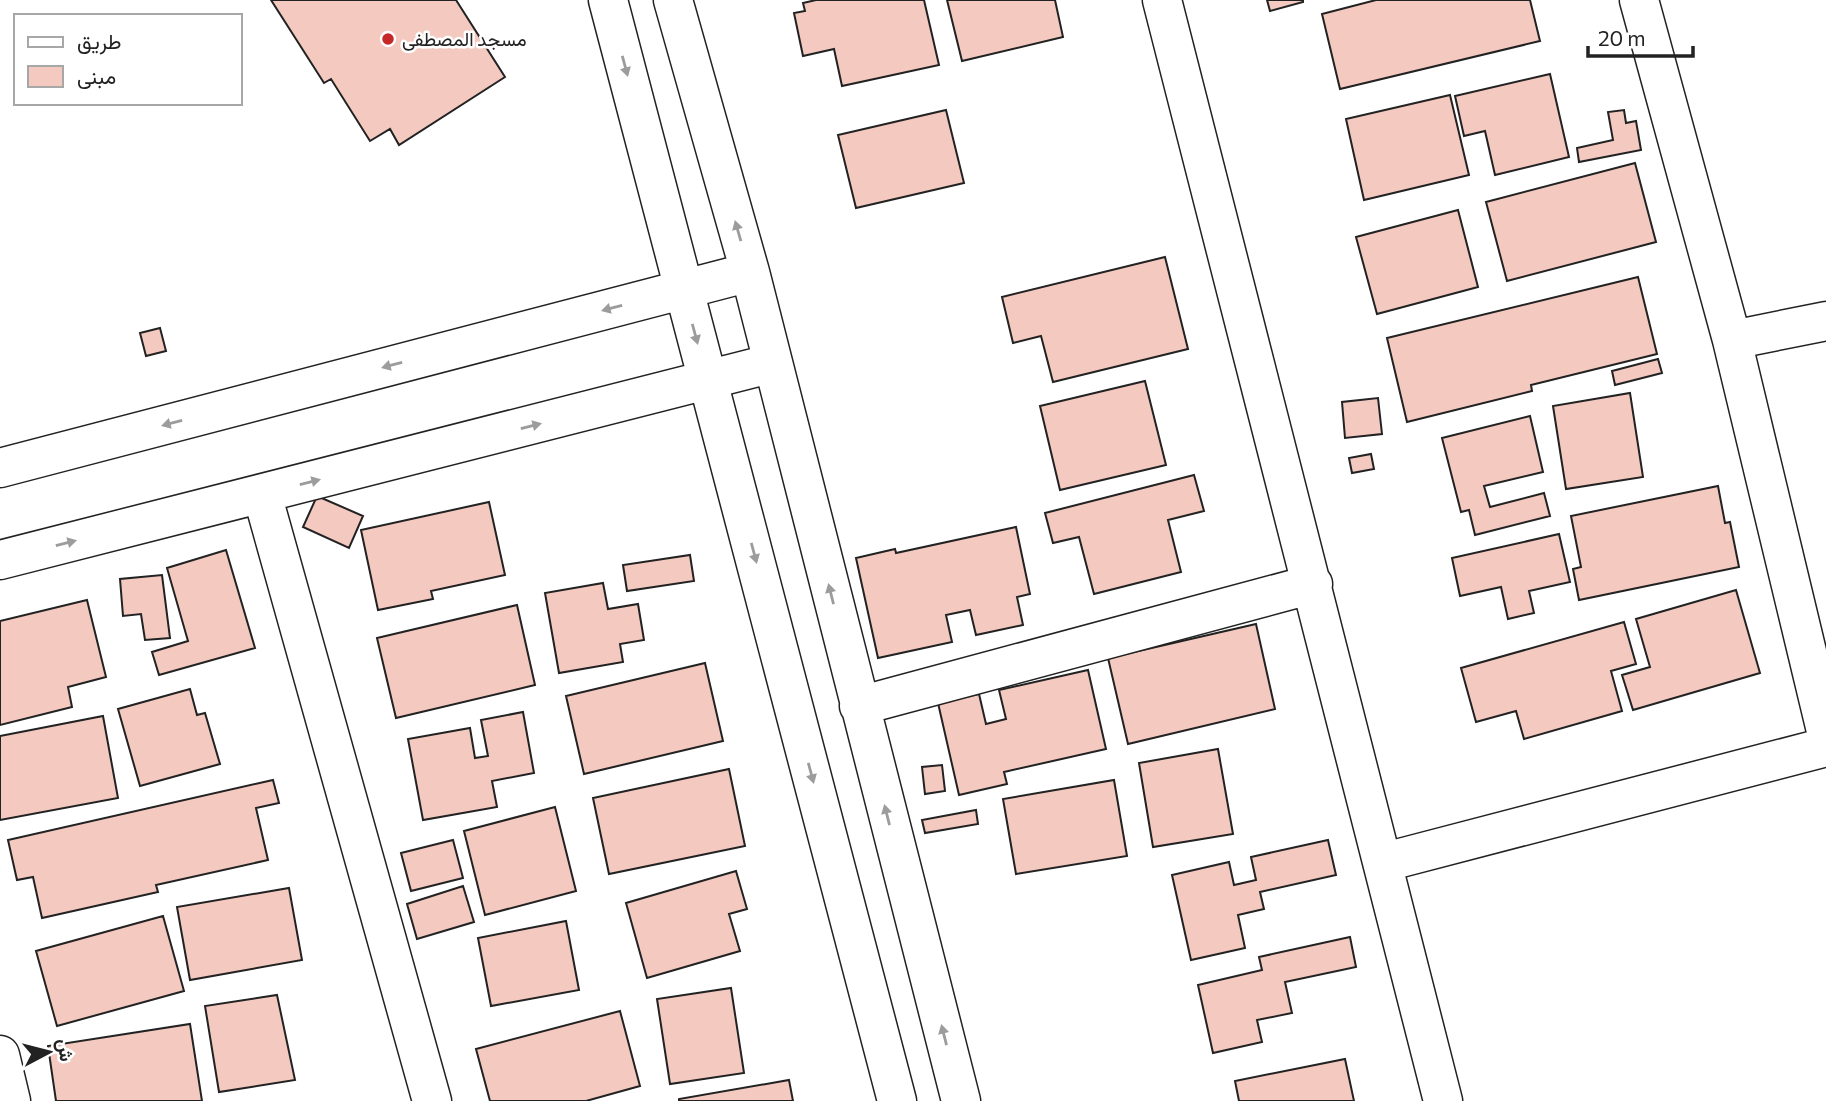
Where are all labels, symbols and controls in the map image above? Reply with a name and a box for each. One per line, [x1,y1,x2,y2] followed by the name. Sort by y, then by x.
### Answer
[14,14,242,105] legend
[1588,14,1693,58] scale bar
[1598,25,1646,50] text: 20 m
[402,27,527,51] place label: مسجد المصطفى
[77,28,122,55] text: طريق
[380,31,396,47] marker: مسجد المصطفى
[620,55,631,77] one-way arrow
[77,63,116,89] text: مبنى
[732,220,743,242] one-way arrow
[601,303,622,313] one-way arrow
[690,323,701,345] one-way arrow
[381,360,403,371] one-way arrow
[161,418,183,429] one-way arrow
[520,420,542,431] one-way arrow
[300,476,322,487] one-way arrow
[55,537,77,548] one-way arrow
[749,543,760,565] one-way arrow
[825,583,836,605] one-way arrow
[807,763,817,784] one-way arrow
[881,804,892,826] one-way arrow
[14,1017,84,1087] north arrow
[938,1024,949,1046] one-way arrow
[53,1037,79,1063] text: ش

